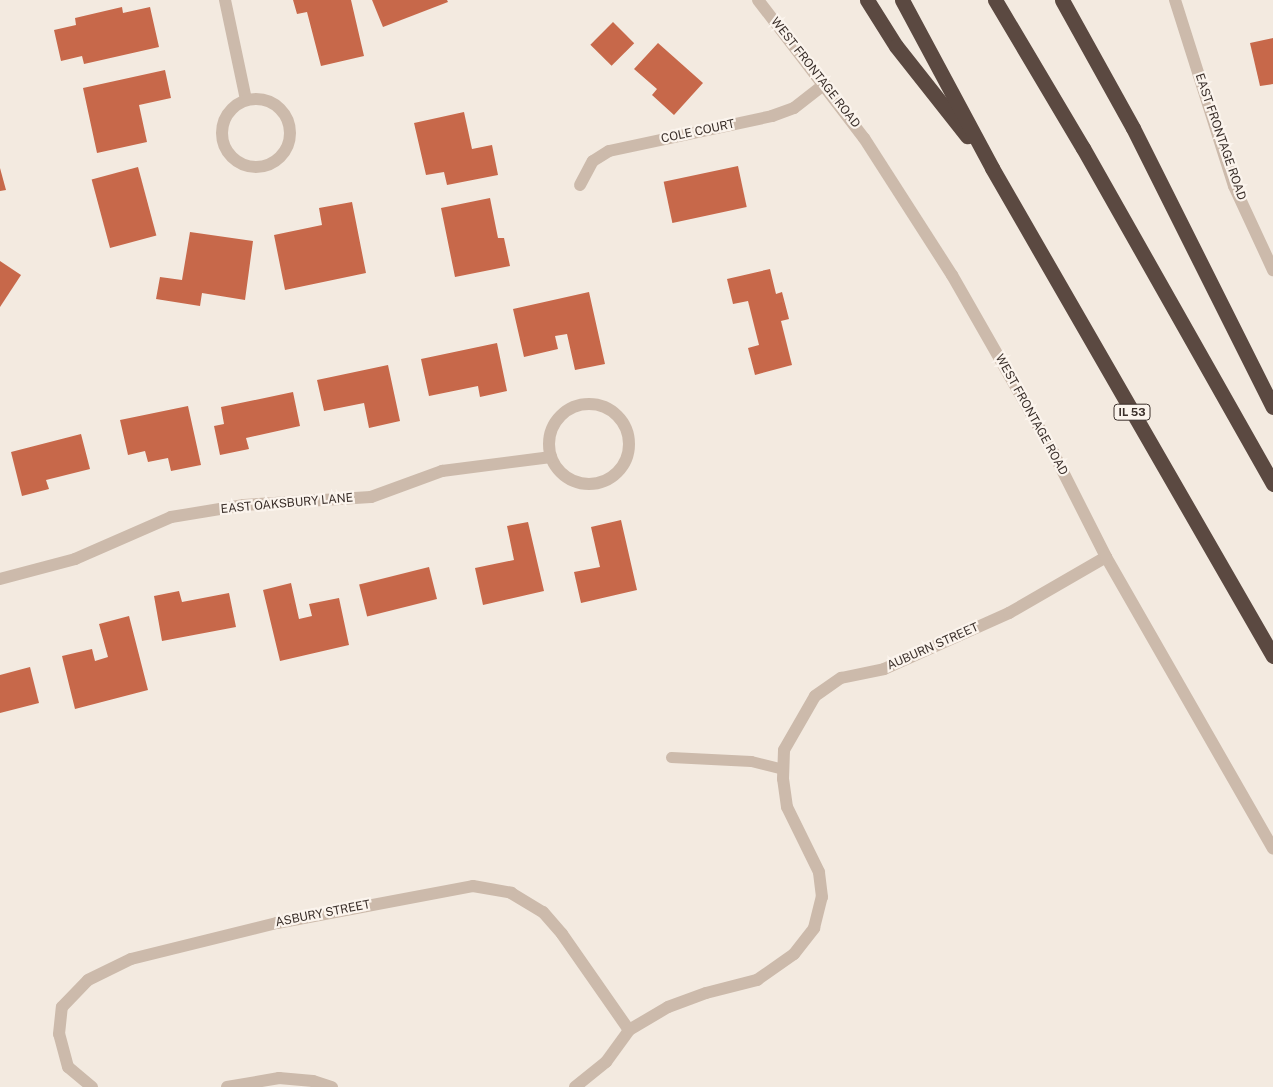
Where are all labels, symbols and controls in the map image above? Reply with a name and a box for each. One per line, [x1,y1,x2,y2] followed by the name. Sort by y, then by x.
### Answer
[767,15,863,131] street label: WEST FRONTAGE ROAD
[1192,72,1248,202] street label: EAST FRONTAGE ROAD
[660,117,736,147] street label: COLE COURT
[992,352,1070,478] street label: WEST FRONTAGE ROAD
[1113,404,1151,421] road number: IL 53
[220,491,354,517] street label: EAST OAKSBURY LANE
[885,620,981,674] street label: AUBURN STREET
[274,898,372,930] street label: ASBURY STREET

